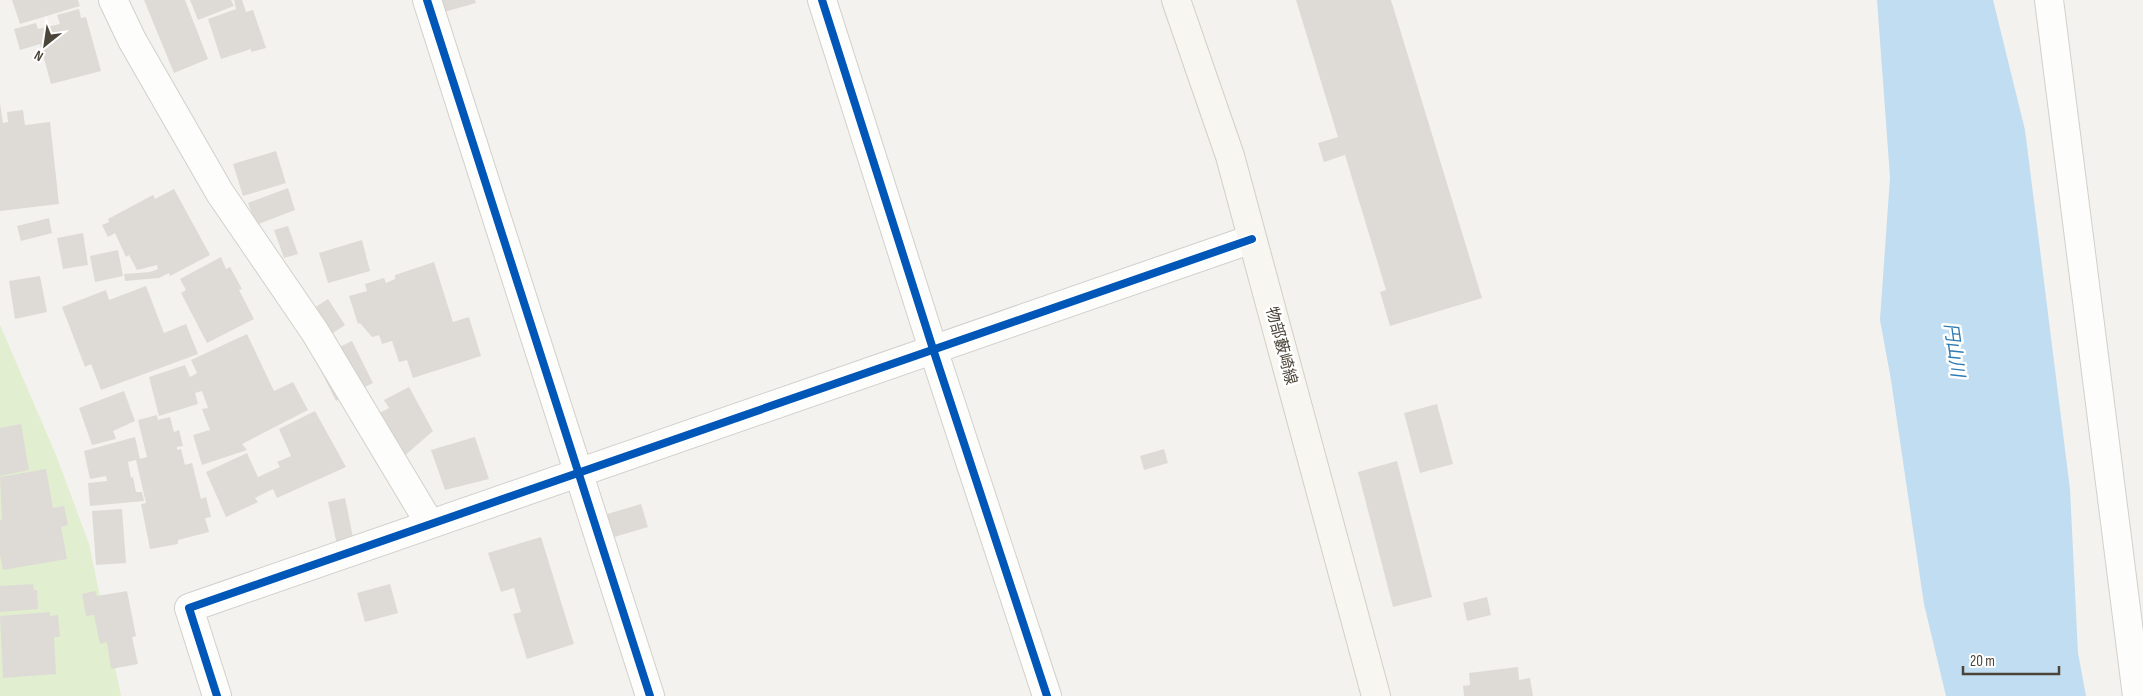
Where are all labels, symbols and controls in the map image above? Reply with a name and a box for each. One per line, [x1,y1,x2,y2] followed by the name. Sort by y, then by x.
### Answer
[20,20,70,70] north arrow
[31,47,46,65] text: N
[1261,305,1301,387] street label: 物部藪崎線
[1940,322,1968,380] water label: 円山川
[1963,644,2059,676] scale bar
[1970,652,1995,671] text: 20 m

